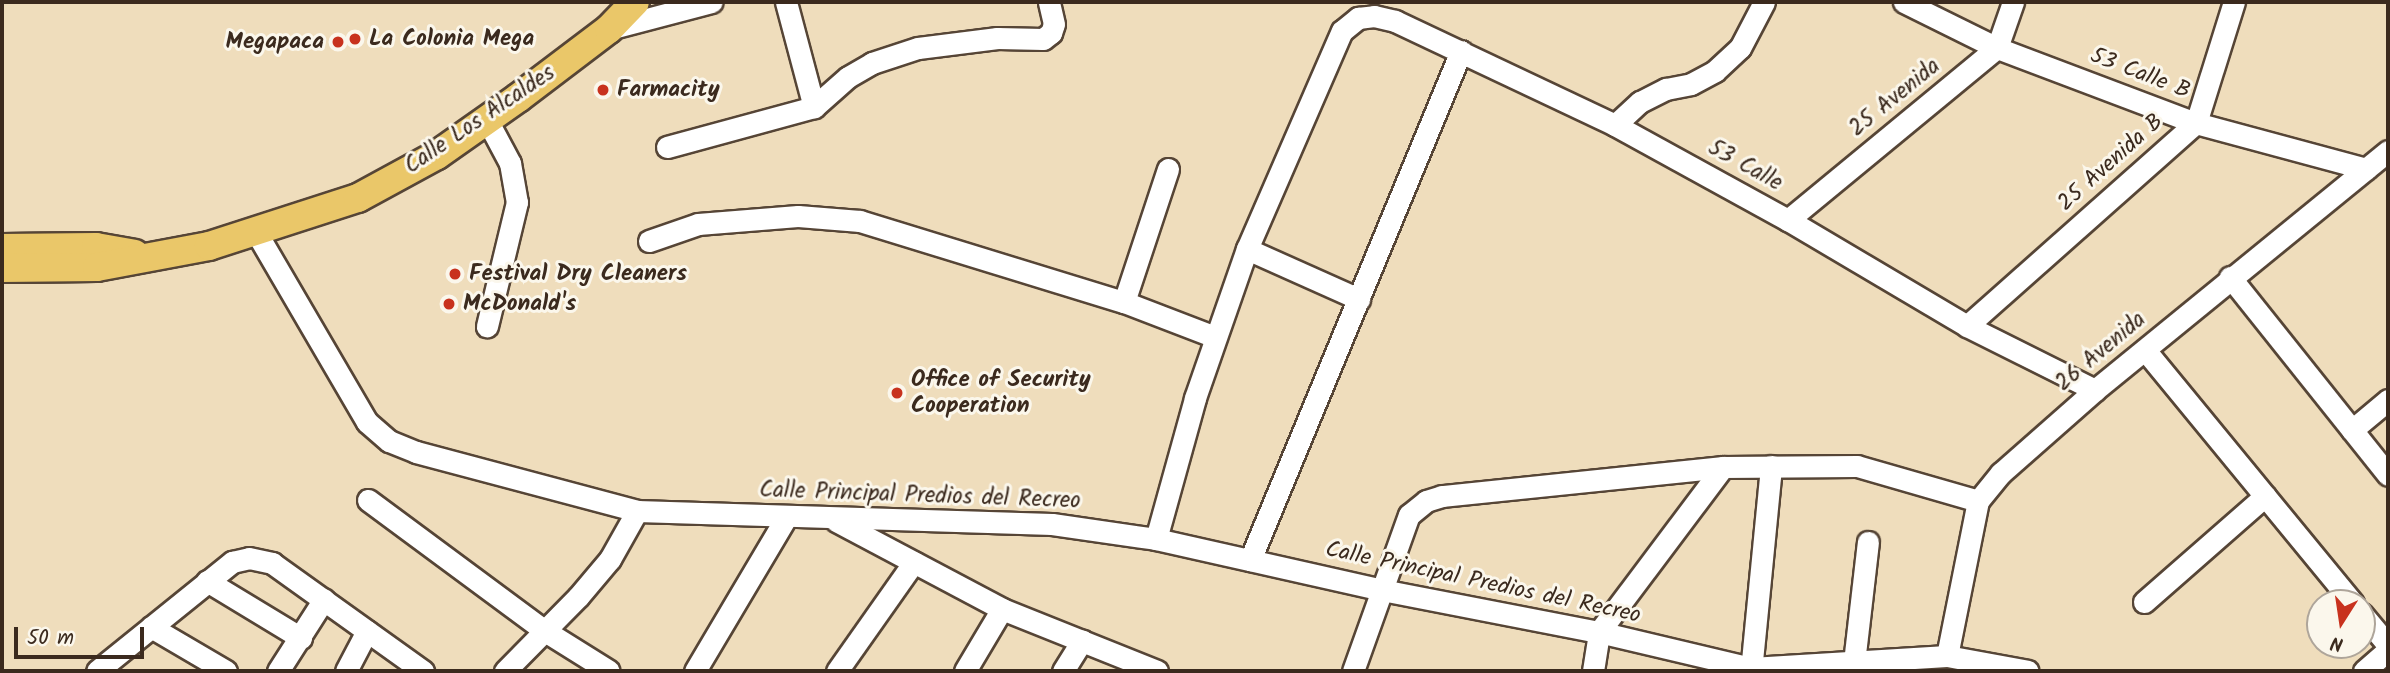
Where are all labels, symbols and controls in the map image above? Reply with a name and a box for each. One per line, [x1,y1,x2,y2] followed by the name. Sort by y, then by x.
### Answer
[369,25,534,53] place label: La Colonia Mega
[226,28,324,56] place label: Megapaca
[347,31,363,47] marker: La Colonia Mega
[330,34,346,50] marker: Megapaca
[2086,42,2194,106] street label: 53 Calle B
[1844,53,1946,143] street label: 25 Avenida
[400,60,560,180] street label: Calle Los Alcaldes
[617,76,720,104] place label: Farmacity
[595,82,611,98] marker: Farmacity
[2052,108,2170,218] street label: 25 Avenida B
[1703,134,1787,198] street label: 53 Calle
[469,260,687,288] place label: Festival Dry Cleaners
[447,266,463,282] marker: Festival Dry Cleaners
[463,290,576,318] place label: McDonald's
[441,296,457,312] marker: McDonald's
[2050,306,2152,398] street label: 26 Avenida
[911,366,1091,420] place label: Office of Security Cooperation
[889,385,905,401] marker: Office of Security Cooperation
[759,477,1081,515] street label: Calle Principal Predios del Recreo
[1323,536,1643,630] street label: Calle Principal Predios del Recreo
[2306,589,2376,659] north arrow
[18,614,147,658] scale bar
[27,622,74,655] text: 50 m
[2328,627,2346,659] text: N

